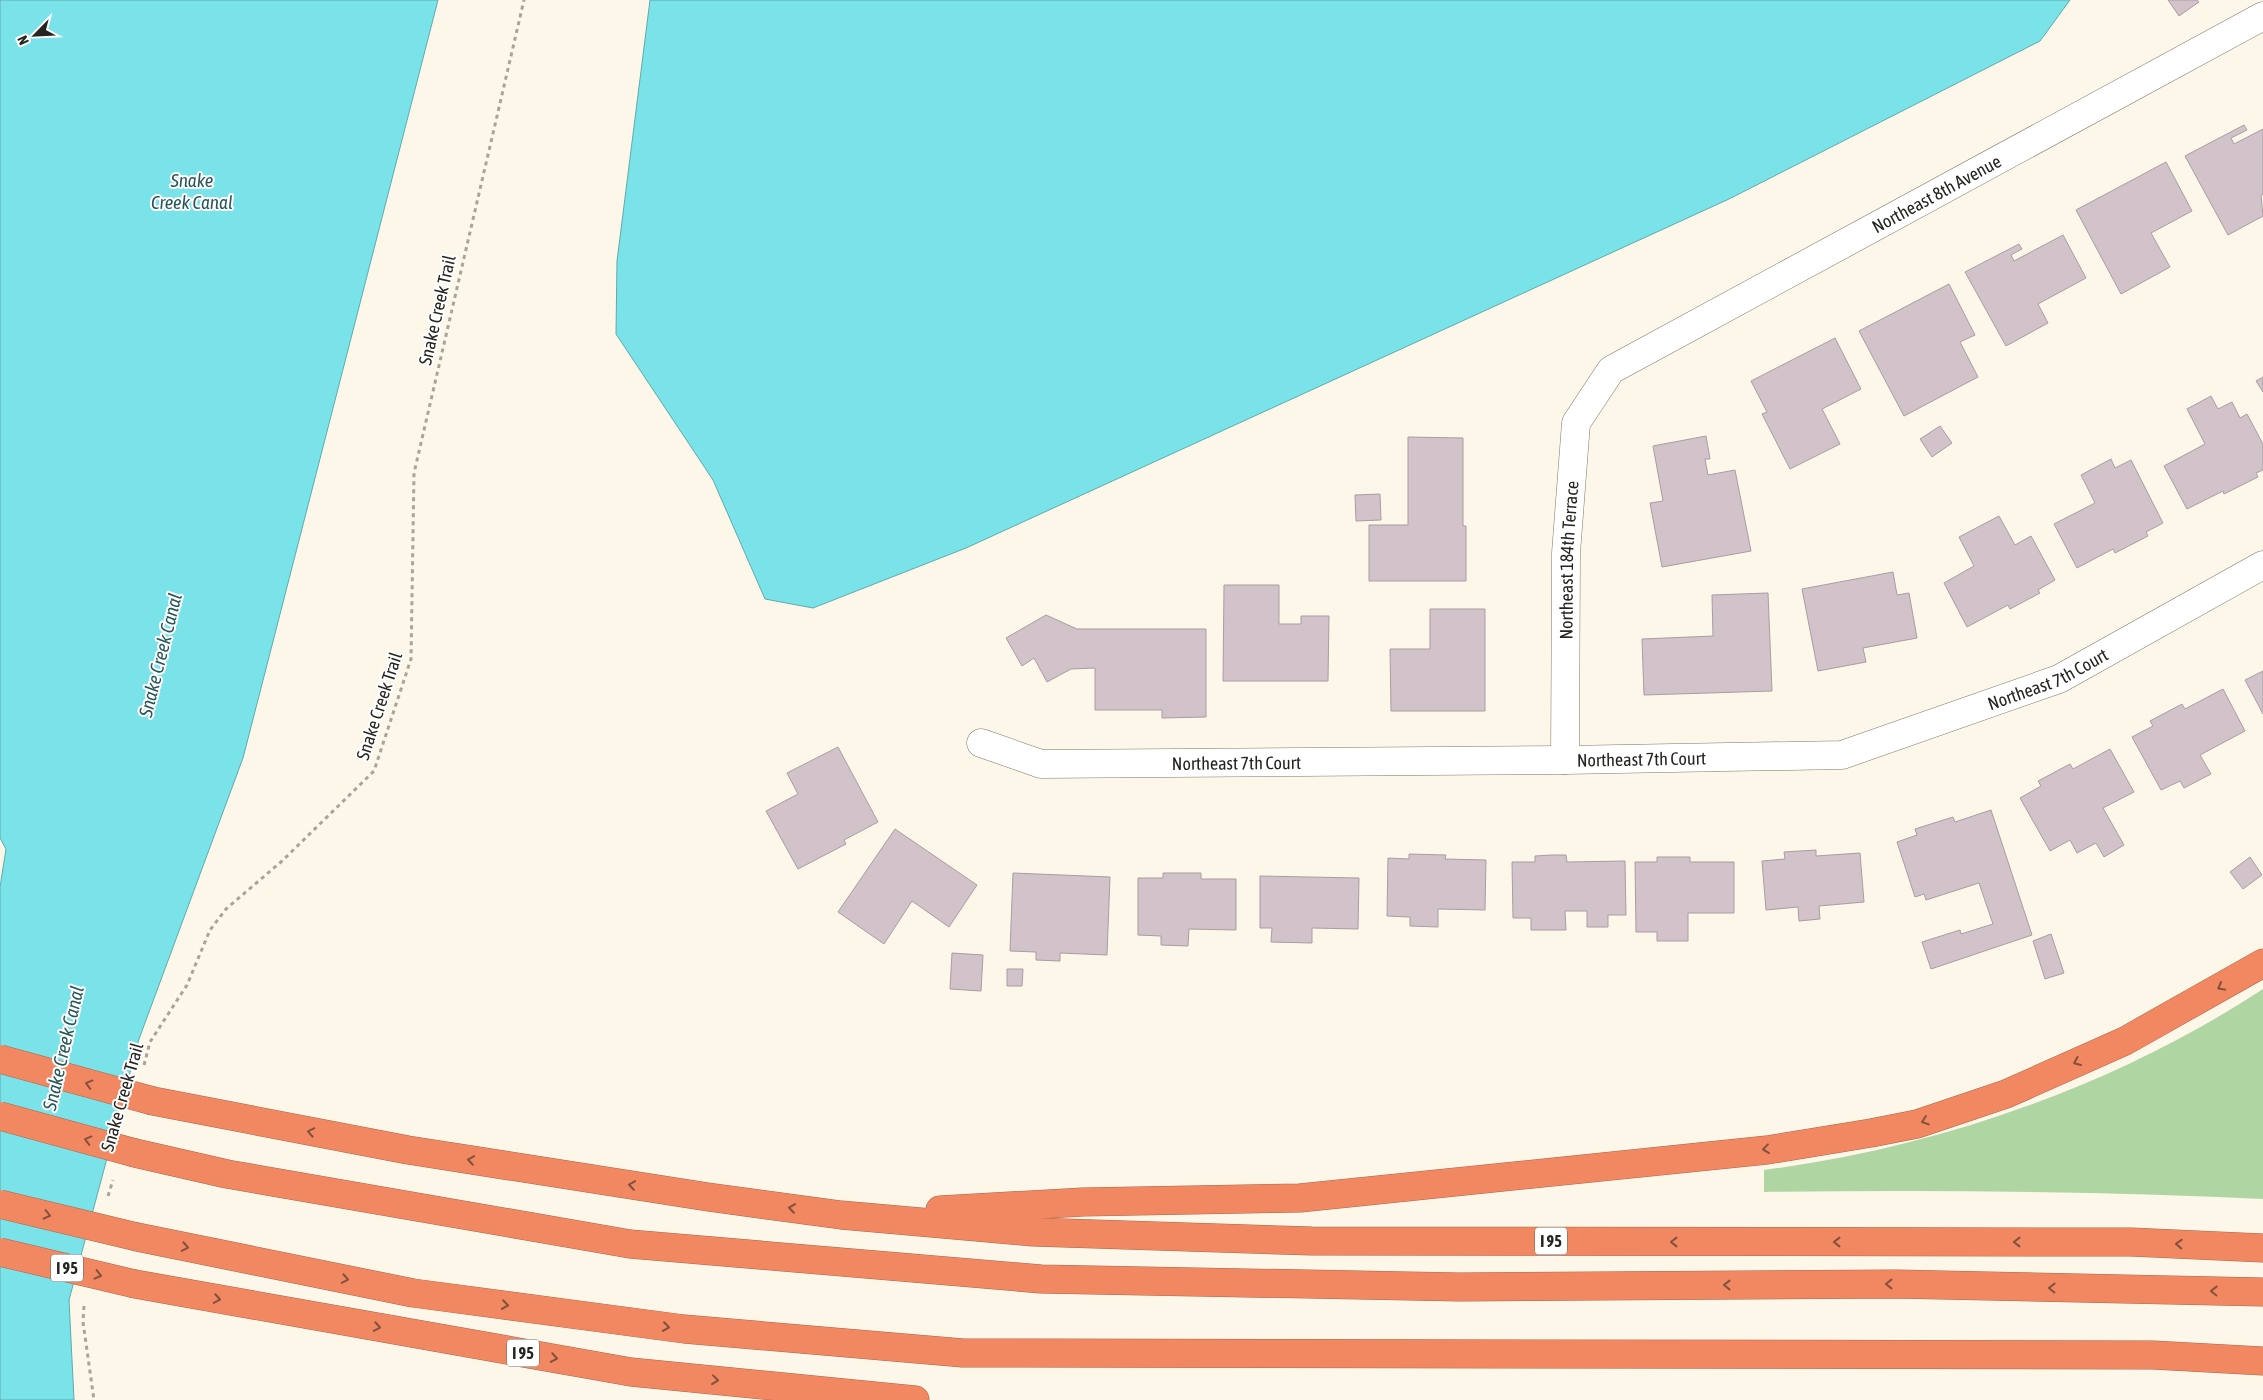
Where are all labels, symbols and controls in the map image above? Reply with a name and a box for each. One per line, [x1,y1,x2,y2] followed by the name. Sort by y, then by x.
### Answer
[10,10,60,60] north arrow
[14,33,32,47] text: N
[1868,150,2004,237] street label: Northeast 8th Avenue
[151,169,233,213] water label: Snake Creek Canal
[414,253,460,367] street label: Snake Creek Trail
[1555,480,1582,640] street label: Northeast 184th Terrace
[134,591,186,720] water label: Snake Creek Canal
[1985,643,2111,714] street label: Northeast 7th Court
[352,649,406,762] street label: Snake Creek Trail
[1577,747,1706,770] street label: Northeast 7th Court
[1172,752,1301,774] street label: Northeast 7th Court
[2217,980,2226,990] one-way arrow
[38,984,88,1113] water label: Snake Creek Canal
[96,1040,148,1154] street label: Snake Creek Trail
[2073,1056,2082,1067] one-way arrow
[85,1079,93,1089] one-way arrow
[1922,1115,1930,1125] one-way arrow
[307,1127,315,1137] one-way arrow
[84,1136,92,1146] one-way arrow
[1761,1144,1770,1154] one-way arrow
[467,1156,475,1166] one-way arrow
[627,1181,636,1191] one-way arrow
[788,1203,796,1214] one-way arrow
[43,1209,52,1220] one-way arrow
[1535,1228,1567,1254] road number: I 95
[1670,1237,1678,1247] one-way arrow
[1833,1237,1840,1247] one-way arrow
[2013,1237,2020,1247] one-way arrow
[2175,1239,2183,1249] one-way arrow
[181,1241,190,1252] one-way arrow
[51,1254,83,1282] road number: I 95
[94,1270,102,1280] one-way arrow
[340,1273,349,1284] one-way arrow
[1885,1279,1893,1289] one-way arrow
[1723,1280,1730,1290] one-way arrow
[2048,1282,2056,1293] one-way arrow
[2210,1286,2218,1297] one-way arrow
[213,1293,222,1303] one-way arrow
[501,1299,509,1310] one-way arrow
[662,1321,670,1331] one-way arrow
[373,1322,382,1332] one-way arrow
[507,1340,539,1366] road number: I 95
[550,1353,559,1363] one-way arrow
[712,1374,720,1385] one-way arrow

